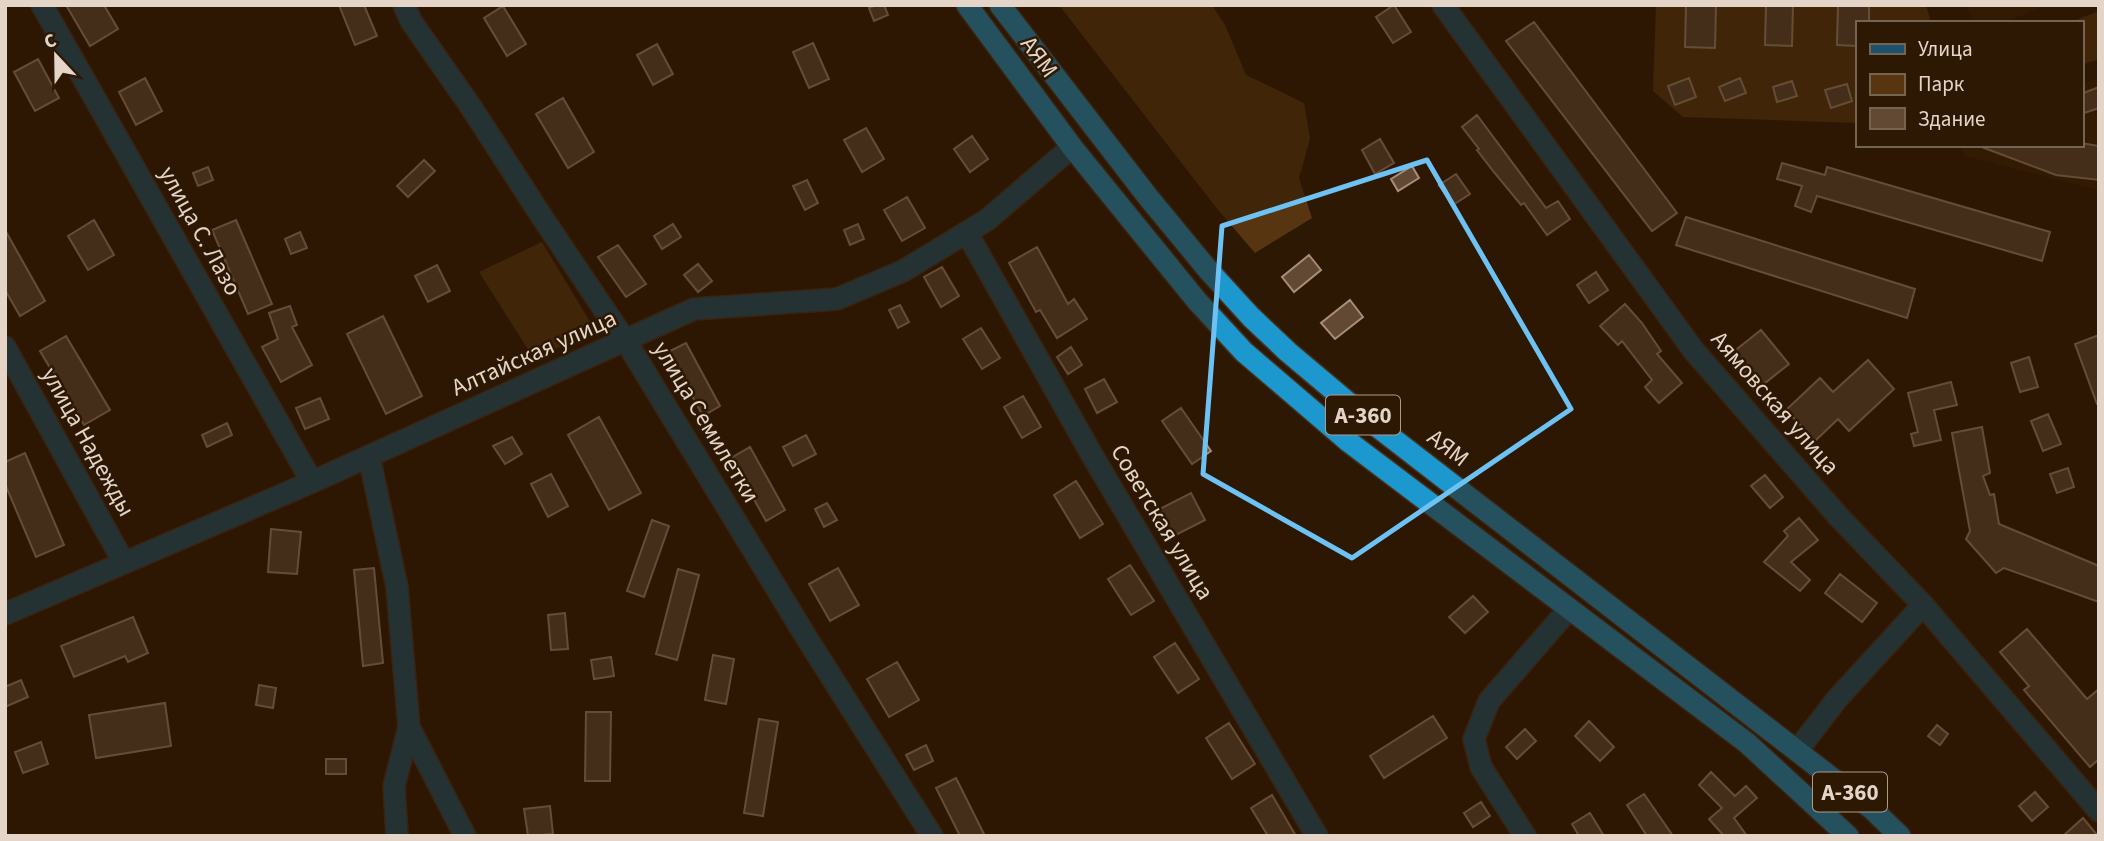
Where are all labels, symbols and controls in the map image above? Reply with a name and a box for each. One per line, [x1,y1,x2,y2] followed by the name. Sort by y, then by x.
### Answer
[21,21,91,91] north arrow
[1856,21,2083,147] legend
[40,27,60,56] text: С
[1012,29,1066,85] street label: АЯМ
[1918,34,1973,64] text: Улица
[1918,69,1965,99] text: Парк
[1918,104,1986,134] text: Здание
[150,160,250,302] street label: улица С. Лазо
[446,301,622,405] street label: Алтайская улица
[1703,323,1847,483] street label: Аямовская улица
[644,335,768,509] street label: улица Семилетки
[32,361,144,523] street label: улица Надежды
[1326,396,1400,434] road number: А-360
[1420,421,1476,475] street label: АЯМ
[1102,438,1222,606] street label: Советская улица
[1813,772,1887,812] road number: А-360

